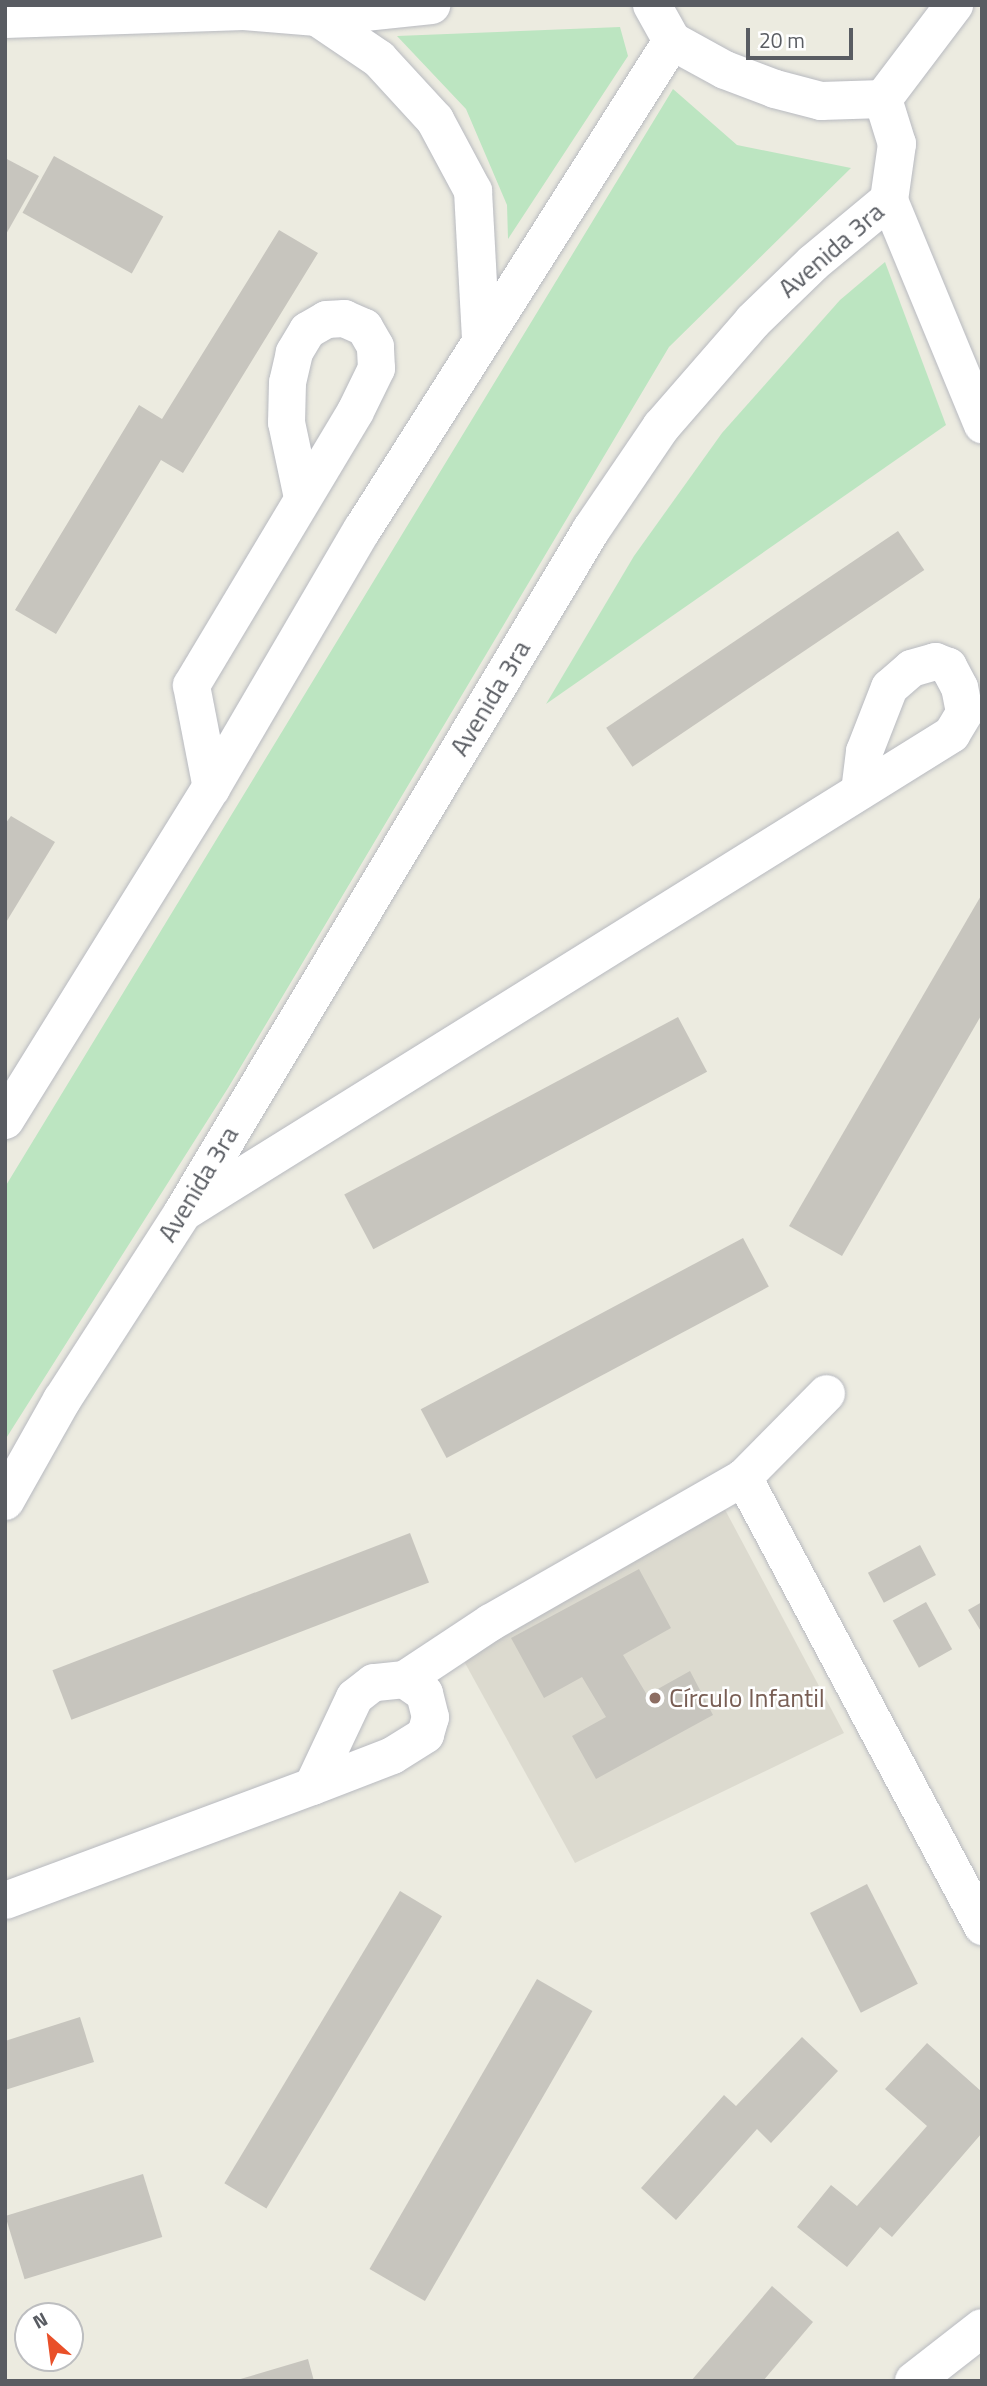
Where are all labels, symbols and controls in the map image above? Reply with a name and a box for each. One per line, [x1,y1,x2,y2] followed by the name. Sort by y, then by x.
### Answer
[749,14,856,58] scale bar
[759,24,805,56] text: 20 m
[772,196,890,304] street label: Avenida 3ra
[443,635,537,761] street label: Avenida 3ra
[151,1121,245,1247] street label: Avenida 3ra
[669,1682,825,1714] place label: Círculo Infantil
[647,1690,663,1706] marker: Círculo Infantil
[14,2302,84,2372] north arrow
[27,2304,52,2336] text: N

